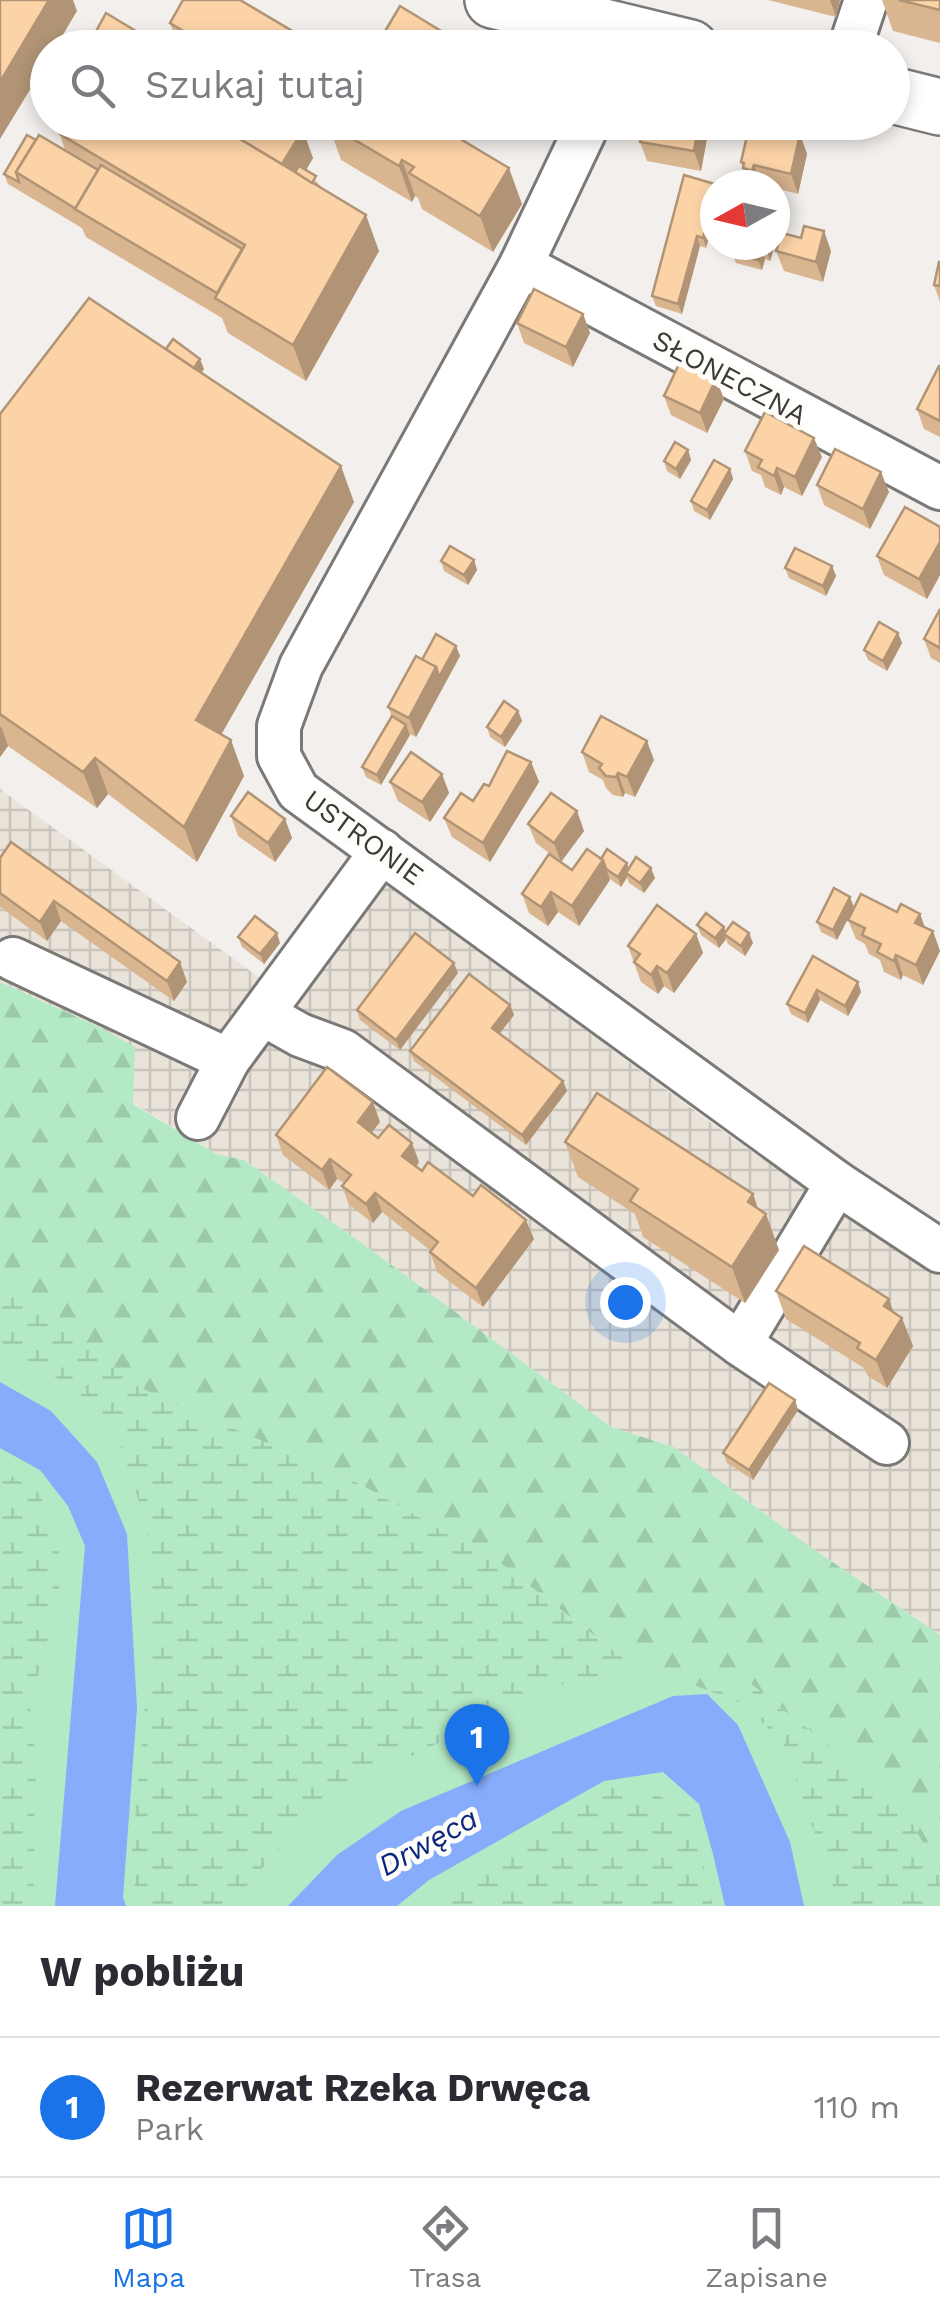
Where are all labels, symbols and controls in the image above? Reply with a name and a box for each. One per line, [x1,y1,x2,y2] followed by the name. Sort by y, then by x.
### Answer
[30,30,910,140] search box
[65,58,120,113] icon: search
[145,63,365,107] text: Szukaj tutaj
[700,170,790,260] north arrow
[647,323,812,432] street label: SŁONECZNA
[297,783,430,892] street label: USTRONIE
[600,1277,651,1328] your location
[444,1704,510,1786] pin: 1
[372,1800,484,1883] water label: Drwęca
[40,1947,245,1996] text: W pobliżu
[135,2066,590,2110] text: Rezerwat Rzeka Drwęca
[66,2088,79,2126] text: 1
[814,2088,900,2126] text: 110 m
[135,2110,204,2148] text: Park
[112,2201,185,2294] tab: Mapa
[409,2201,481,2294] tab: Trasa
[705,2201,828,2294] tab: Zapisane

